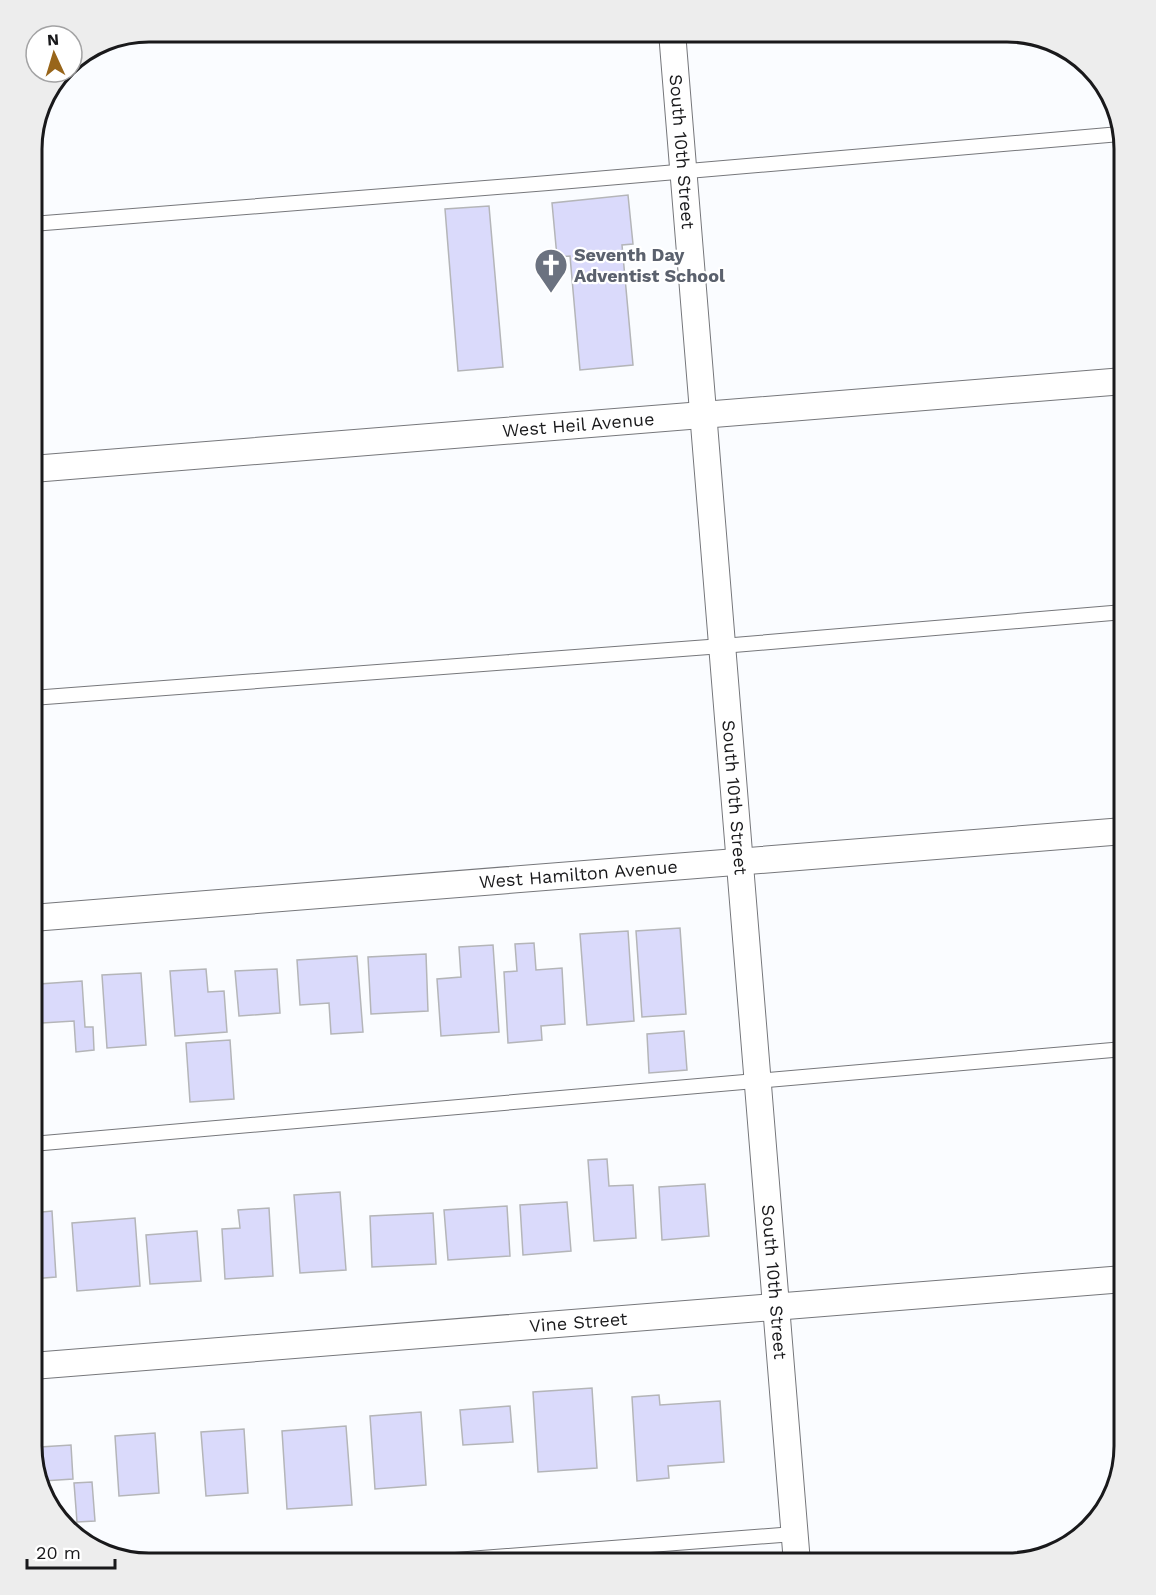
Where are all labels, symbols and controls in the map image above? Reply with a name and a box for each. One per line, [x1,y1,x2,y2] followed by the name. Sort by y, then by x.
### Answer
[24,24,84,84] north arrow
[46,30,60,49] text: N
[665,73,699,230] street label: South 10th Street
[574,244,725,286] place label: Seventh Day Adventist School
[533,247,569,294] church icon: Seventh Day Adventist School
[501,408,655,441] street label: West Heil Avenue
[718,719,752,876] street label: South 10th Street
[478,856,678,892] street label: West Hamilton Avenue
[758,1204,791,1360] street label: South 10th Street
[528,1308,629,1336] street label: Vine Street
[27,1532,116,1570] scale bar
[36,1542,81,1563] text: 20 m

